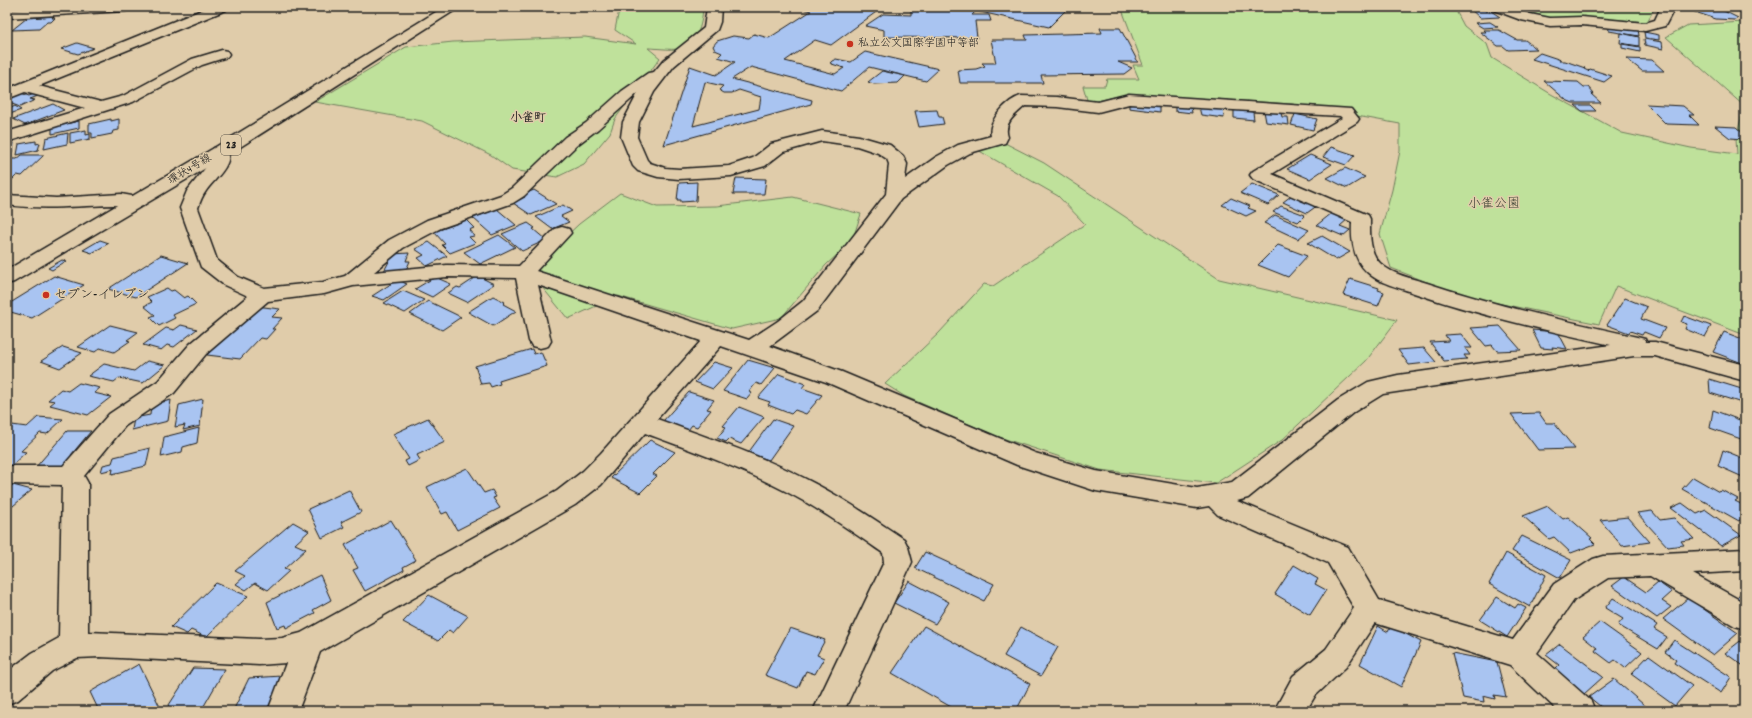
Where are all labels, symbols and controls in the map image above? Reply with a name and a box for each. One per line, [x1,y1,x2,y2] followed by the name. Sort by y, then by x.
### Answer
[858,36,979,52] place label: 私立公文国際学園中等部
[845,39,855,49] marker: 私立公文国際学園中等部
[510,110,546,127] district label: 小雀町
[221,135,241,155] road number: 23
[165,151,215,189] street label: 環状4号線
[1468,195,1520,214] park label: 小雀公園
[54,286,149,305] place label: セブン-イレブン
[41,290,51,300] marker: セブン-イレブン

